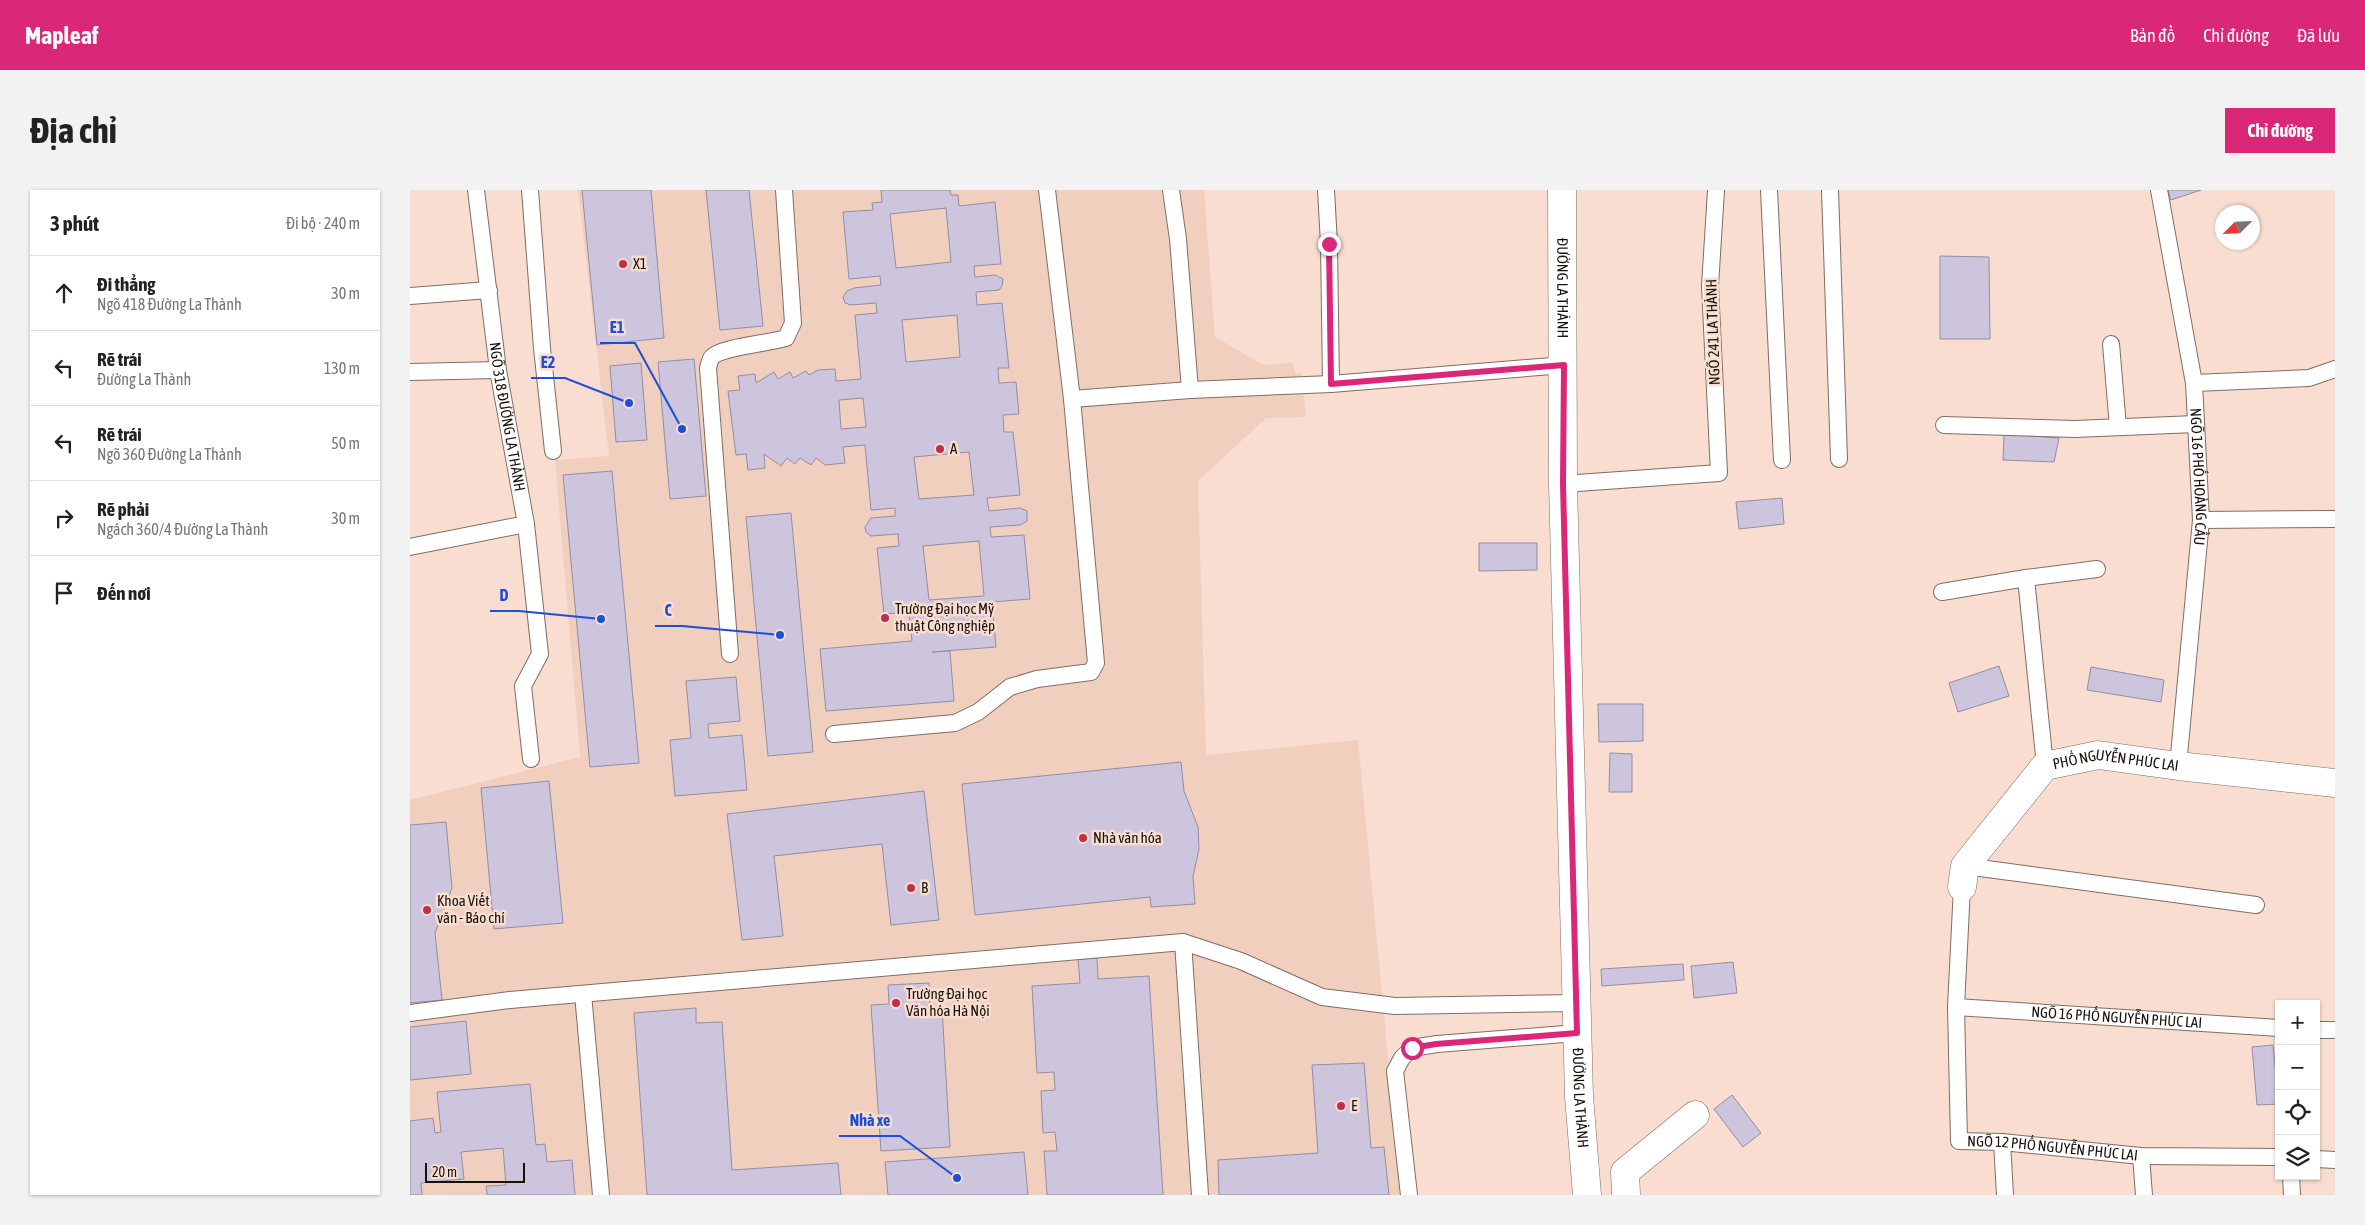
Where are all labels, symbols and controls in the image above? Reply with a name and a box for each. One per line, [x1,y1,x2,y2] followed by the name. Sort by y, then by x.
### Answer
[25,22,98,49] text: Mapleaf
[2130,25,2175,46] text: Bản đồ
[2203,25,2269,46] text: Chỉ đường
[2297,25,2340,46] text: Đã lưu
[2225,108,2335,153] button: Chỉ đường
[30,110,117,150] text: Địa chỉ
[2215,205,2260,250] north arrow
[50,211,99,235] text: 3 phút
[286,214,360,232] text: Đi bộ · 240 m
[1318,233,1341,256] route end
[1554,238,1572,338] street label: ĐƯỜNG LA THÀNH
[633,255,647,272] place label: X1
[617,258,629,270] marker: X1
[97,273,156,295] text: Đi thẳng
[50,279,78,307] icon: ahead
[1702,279,1723,385] street label: NGÕ 241 LA THÀNH
[331,284,360,302] text: 30 m
[97,295,242,313] text: Ngõ 418 Đường La Thành
[600,312,635,343] callout: E1
[610,318,625,336] text: E1
[487,341,529,493] street label: NGÕ 318 ĐƯỜNG LA THÀNH
[531,347,565,378] callout: E2
[97,348,142,370] text: Rẽ trái
[541,353,555,371] text: E2
[50,354,78,382] icon: left
[324,359,360,377] text: 130 m
[97,370,191,388] text: Đường La Thành
[2187,408,2210,546] street label: NGÕ 16 PHỐ HOÀNG CẦU
[97,423,142,445] text: Rẽ trái
[50,429,78,457] icon: left
[331,434,360,452] text: 50 m
[950,440,958,457] place label: A
[934,443,946,455] marker: A
[97,445,242,463] text: Ngõ 360 Đường La Thành
[97,498,149,520] text: Rẽ phải
[50,504,78,532] icon: right
[331,509,360,527] text: 30 m
[97,520,268,538] text: Ngách 360/4 Đường La Thành
[50,579,78,607] icon: arrive
[490,580,519,611] callout: D
[97,582,151,604] text: Đến nơi
[500,586,509,604] text: D
[655,595,682,626] callout: C
[895,600,995,634] place label: Trường Đại học Mỹ thuật Công nghiệp
[664,601,672,619] text: C
[879,612,891,624] marker: Trường Đại học Mỹ thuật Công nghiệp
[2051,746,2180,774] street label: PHỐ NGUYỄN PHÚC LAI
[1093,829,1162,846] place label: Nhà văn hóa
[1077,832,1089,844] marker: Nhà văn hóa
[921,879,928,896] place label: B
[905,882,917,894] marker: B
[437,892,505,926] place label: Khoa Viết văn - Báo chí
[421,904,433,916] marker: Khoa Viết văn - Báo chí
[906,985,990,1019] place label: Trường Đại học Văn hóa Hà Nội
[890,997,902,1009] marker: Trường Đại học Văn hóa Hà Nội
[2275,1000,2320,1180] map controls
[2275,1000,2320,1045] button: +
[2031,1003,2203,1031] street label: NGÕ 16 PHỐ NGUYỄN PHÚC LAI
[1401,1037,1424,1060] route start
[2275,1045,2320,1090] button: −
[1570,1047,1592,1148] street label: ĐƯỜNG LA THÀNH
[2275,1090,2320,1135] button: locate
[1351,1097,1358,1114] place label: E
[1335,1100,1347,1112] marker: E
[839,1105,900,1136] callout: Nhà xe
[850,1111,890,1129] text: Nhà xe
[1967,1132,2139,1164] street label: NGÕ 12 PHỐ NGUYỄN PHÚC LAI
[2275,1135,2320,1180] button: layers
[425,1160,525,1183] scale bar
[432,1164,457,1180] text: 20 m

